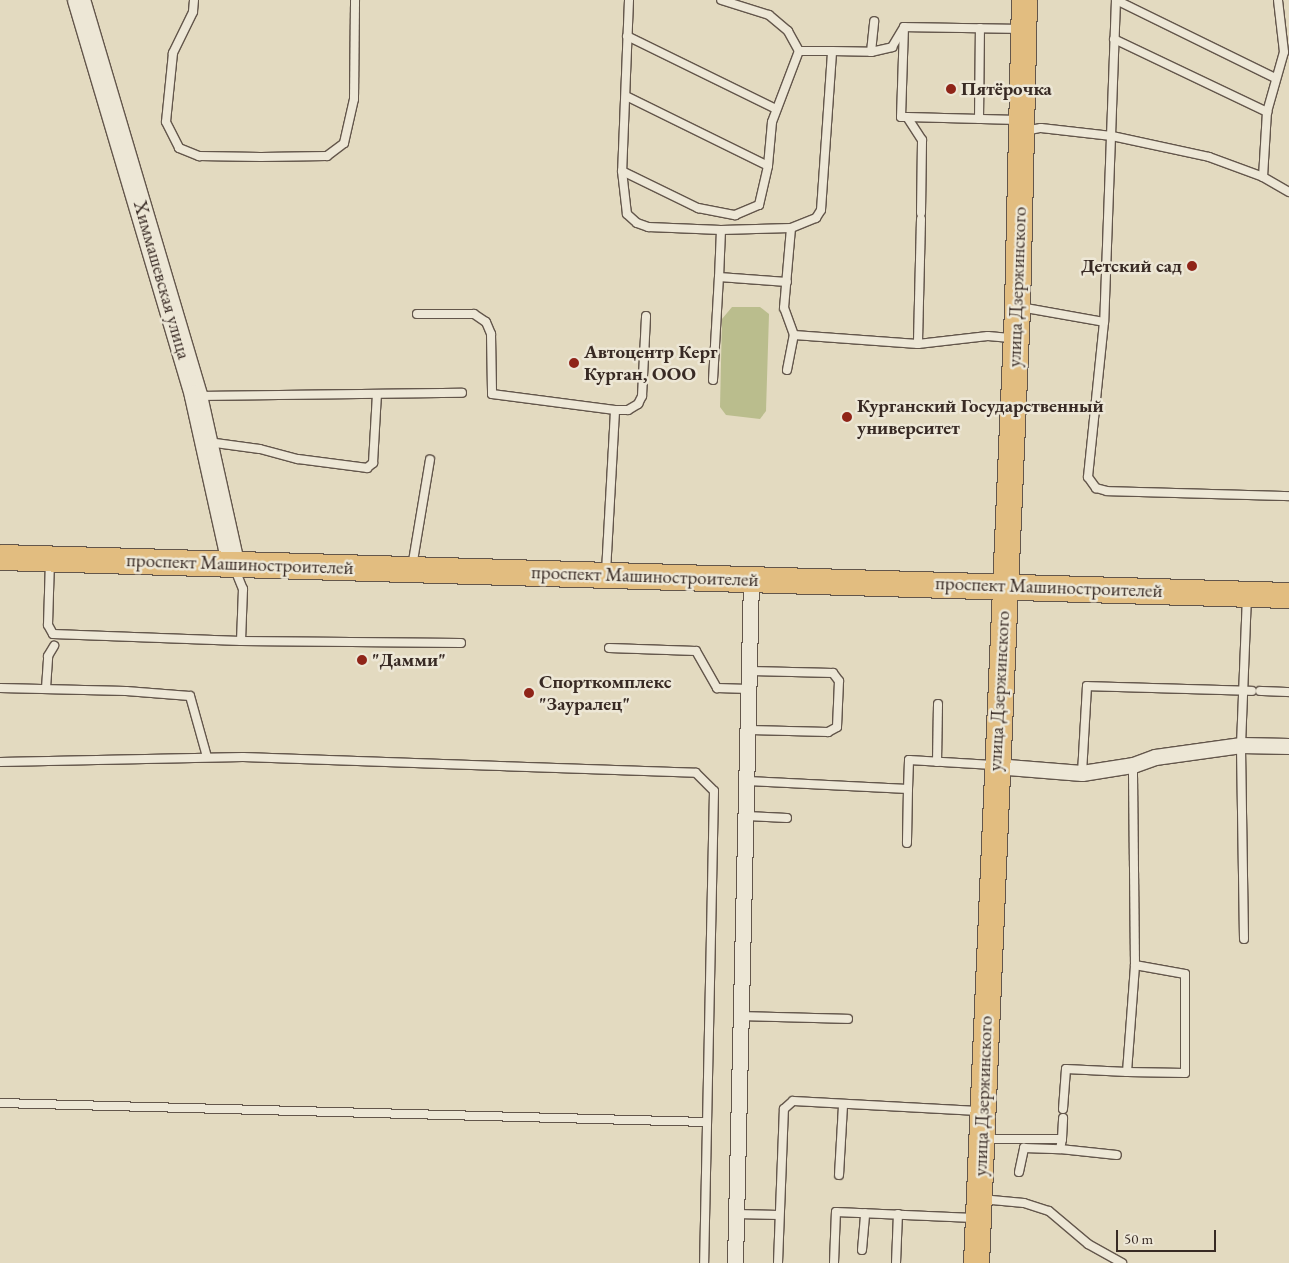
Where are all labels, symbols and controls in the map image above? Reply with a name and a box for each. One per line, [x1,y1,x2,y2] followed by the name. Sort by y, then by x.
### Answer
[961,78,1052,100] place label: Пятёрочка
[945,83,957,95] marker: Пятёрочка
[128,198,196,362] street label: Химмашевская улица
[1003,206,1031,368] street label: улица Дзержинского
[1081,255,1182,277] place label: Детский сад
[1186,260,1198,272] marker: Детский сад
[584,341,717,385] place label: Автоцентр Керг Курган, ООО
[568,357,580,369] marker: Автоцентр Керг Курган, ООО
[857,395,1104,439] place label: Курганский Государственный университет
[841,411,853,423] marker: Курганский Государственный университет
[126,549,354,579] street label: проспект Машиностроителей
[531,561,759,591] street label: проспект Машиностроителей
[935,572,1163,602] street label: проспект Машиностроителей
[983,610,1015,772] street label: улица Дзержинского
[372,649,446,671] place label: "Дамми"
[356,654,368,666] marker: "Дамми"
[539,671,671,715] place label: Спорткомплекс "Зауралец"
[523,687,535,699] marker: Спорткомплекс "Зауралец"
[969,1015,997,1177] street label: улица Дзержинского
[1119,1220,1219,1252] scale bar
[1124,1229,1153,1248] text: 50 m

